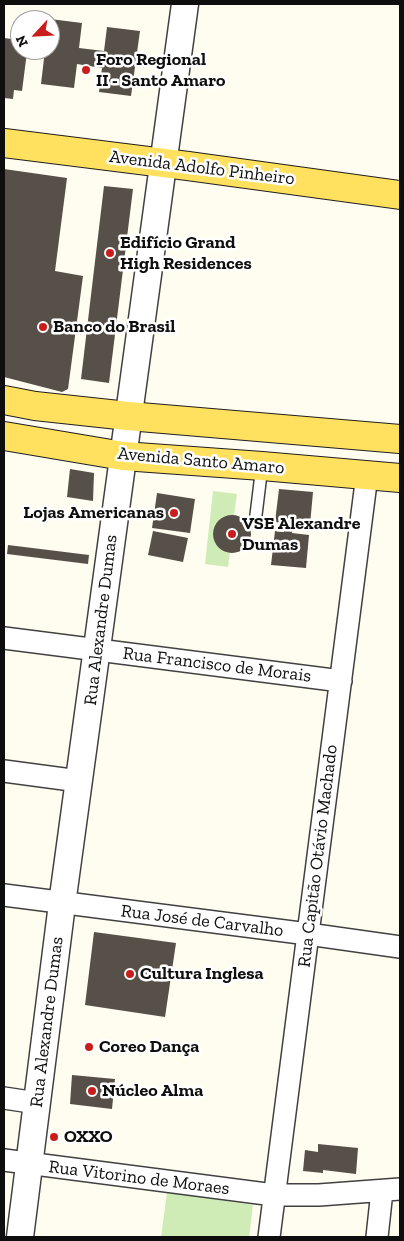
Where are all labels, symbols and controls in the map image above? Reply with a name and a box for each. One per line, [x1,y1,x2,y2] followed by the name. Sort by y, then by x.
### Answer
[10,10,60,60] north arrow
[12,33,32,50] text: N
[96,49,226,92] place label: Foro Regional II - Santo Amaro
[80,64,92,76] marker: Foro Regional II - Santo Amaro
[108,146,296,190] street label: Avenida Adolfo Pinheiro
[120,232,252,274] place label: Edifício Grand High Residences
[104,247,116,259] marker: Edifício Grand High Residences
[53,316,175,338] place label: Banco do Brasil
[37,321,49,333] marker: Banco do Brasil
[117,443,285,479] street label: Avenida Santo Amaro
[23,502,164,524] place label: Lojas Americanas
[168,507,180,519] marker: Lojas Americanas
[242,513,360,556] place label: VSE Alexandre Dumas
[226,528,238,540] marker: VSE Alexandre Dumas
[80,533,122,707] street label: Rua Alexandre Dumas
[122,643,312,687] street label: Rua Francisco de Morais
[294,743,342,969] street label: Rua Capitão Otávio Machado
[119,900,285,942] street label: Rua José de Carvalho
[26,935,68,1109] street label: Rua Alexandre Dumas
[140,963,264,985] place label: Cultura Inglesa
[124,968,136,980] marker: Cultura Inglesa
[99,1036,199,1058] place label: Coreo Dança
[83,1041,95,1053] marker: Coreo Dança
[102,1080,203,1102] place label: Núcleo Alma
[86,1085,98,1097] marker: Núcleo Alma
[64,1126,113,1148] place label: OXXO
[48,1131,60,1143] marker: OXXO
[47,1156,231,1200] street label: Rua Vitorino de Moraes

